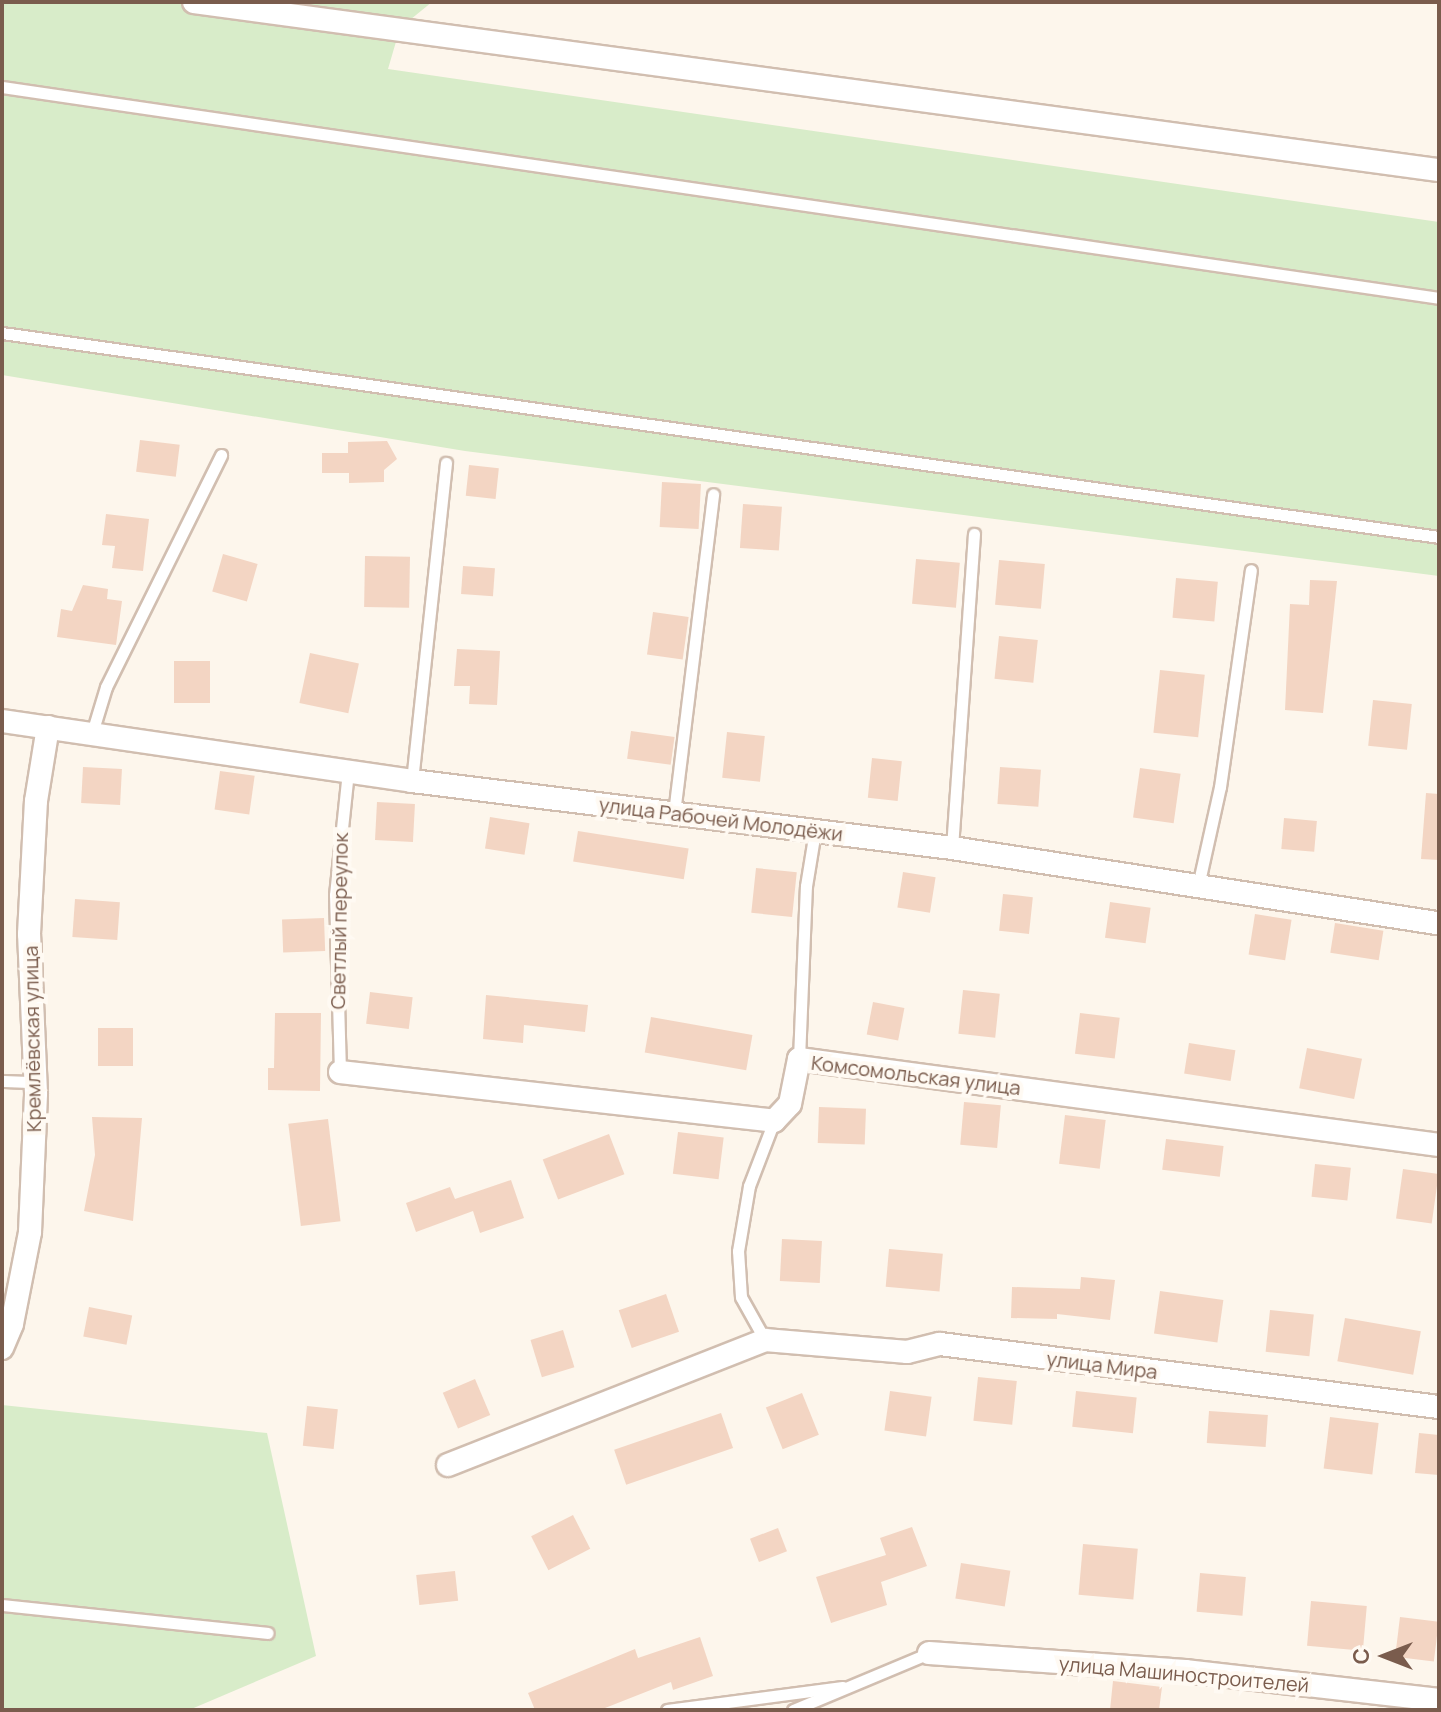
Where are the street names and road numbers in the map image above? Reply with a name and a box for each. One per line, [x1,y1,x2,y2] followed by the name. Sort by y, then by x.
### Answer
[598,792,844,846] street label: улица Рабочей Молодёжи
[325,833,353,1009] street label: Светлый переулок
[18,946,46,1132] street label: Кремлёвская улица
[810,1050,1022,1100] street label: Комсомольская улица
[1045,1346,1159,1384] street label: улица Мира
[1058,1651,1310,1697] street label: улица Машиностроителей

